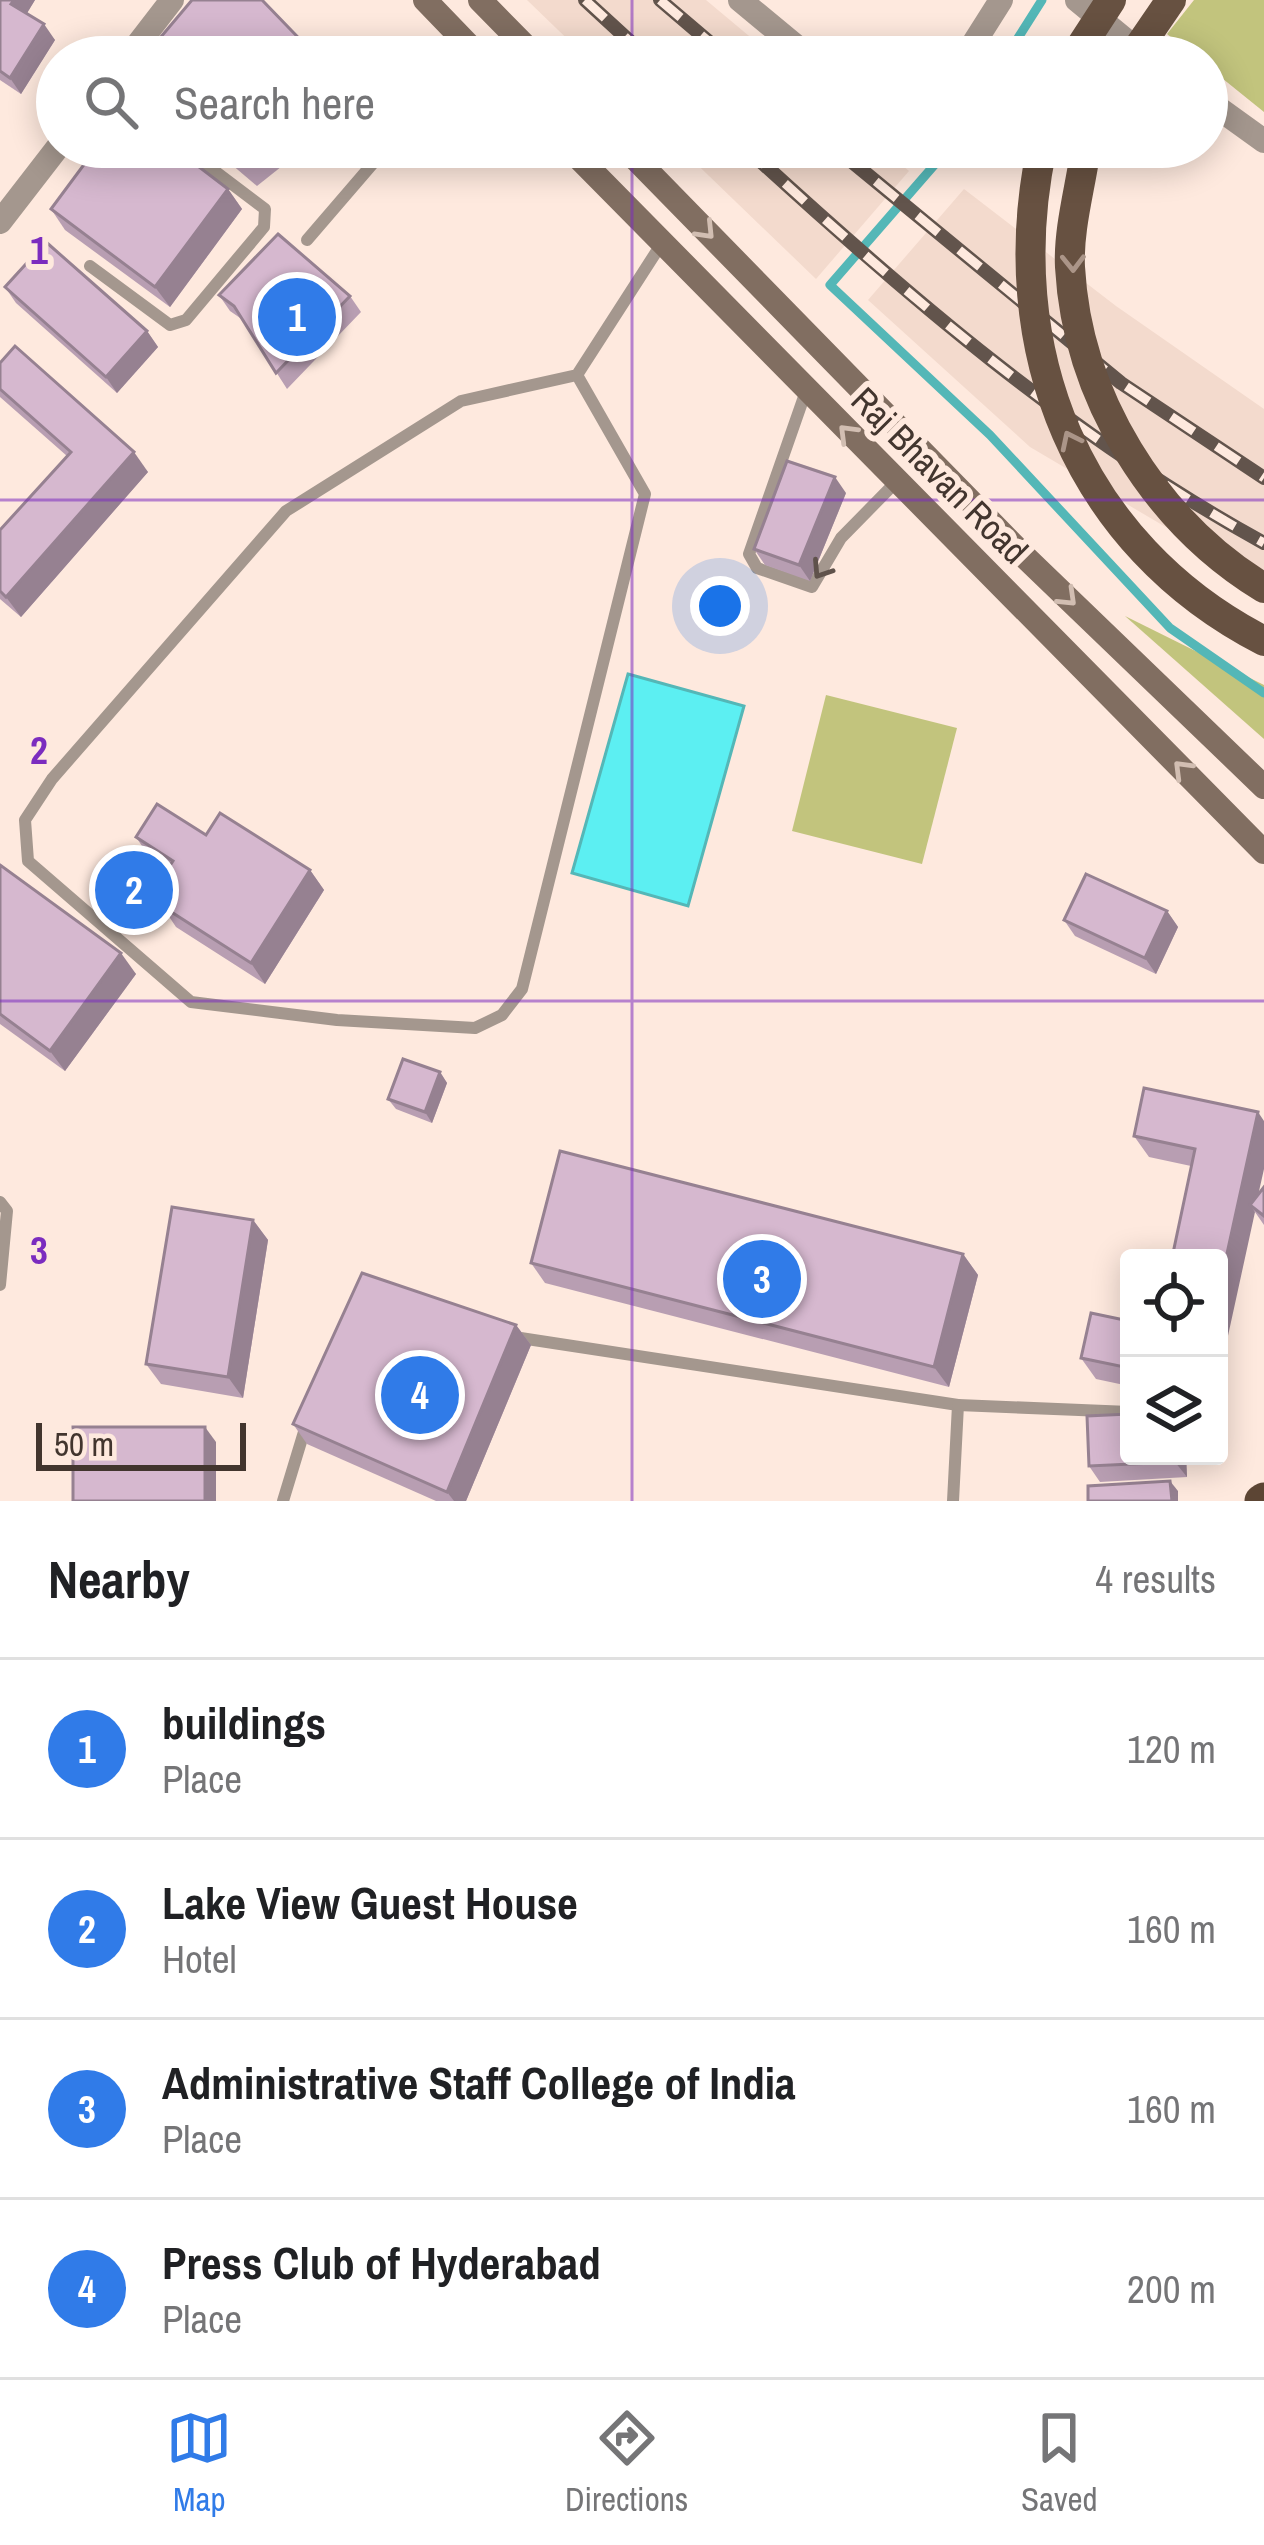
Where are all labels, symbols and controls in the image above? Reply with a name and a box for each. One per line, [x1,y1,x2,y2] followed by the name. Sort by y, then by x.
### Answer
[36,36,1228,168] search box
[78,69,144,135] icon: search
[174,72,375,133] text: Search here
[692,217,714,239] one-way arrow
[30,224,48,276] text: 1
[1060,255,1086,273] one-way arrow
[258,272,336,362] pin: 1
[841,376,1039,574] street label: Raj Bhavan Road
[840,425,862,447] one-way arrow
[1061,431,1084,453] one-way arrow
[813,557,835,579] one-way arrow
[690,576,750,636] your location
[1054,584,1076,606] one-way arrow
[30,724,48,776] text: 2
[1174,761,1196,783] one-way arrow
[95,845,173,935] pin: 2
[30,1224,48,1276] text: 3
[723,1234,801,1324] pin: 3
[1120,1249,1228,1465] map controls
[1120,1249,1228,1357] button: locate
[381,1350,459,1440] pin: 4
[1120,1357,1228,1465] button: layers
[36,1417,246,1470] scale bar
[54,1422,114,1466] text: 50 m
[48,1545,190,1614] text: Nearby
[1095,1553,1216,1605] text: 4 results
[162,1692,326,1753] text: buildings
[78,1723,96,1775] text: 1
[1127,1723,1216,1775] text: 120 m
[162,1753,242,1805] text: Place
[162,1872,578,1933] text: Lake View Guest House
[78,1903,96,1955] text: 2
[1127,1903,1216,1955] text: 160 m
[162,1933,237,1985] text: Hotel
[162,2052,796,2113] text: Administrative Staff College of India
[78,2083,96,2135] text: 3
[1127,2083,1216,2135] text: 160 m
[162,2113,242,2165] text: Place
[162,2232,601,2293] text: Press Club of Hyderabad
[78,2263,96,2315] text: 4
[1127,2263,1216,2315] text: 200 m
[162,2293,242,2345] text: Place
[166,2405,232,2521] tab: Map
[565,2405,688,2521] tab: Directions
[1021,2405,1098,2521] tab: Saved

